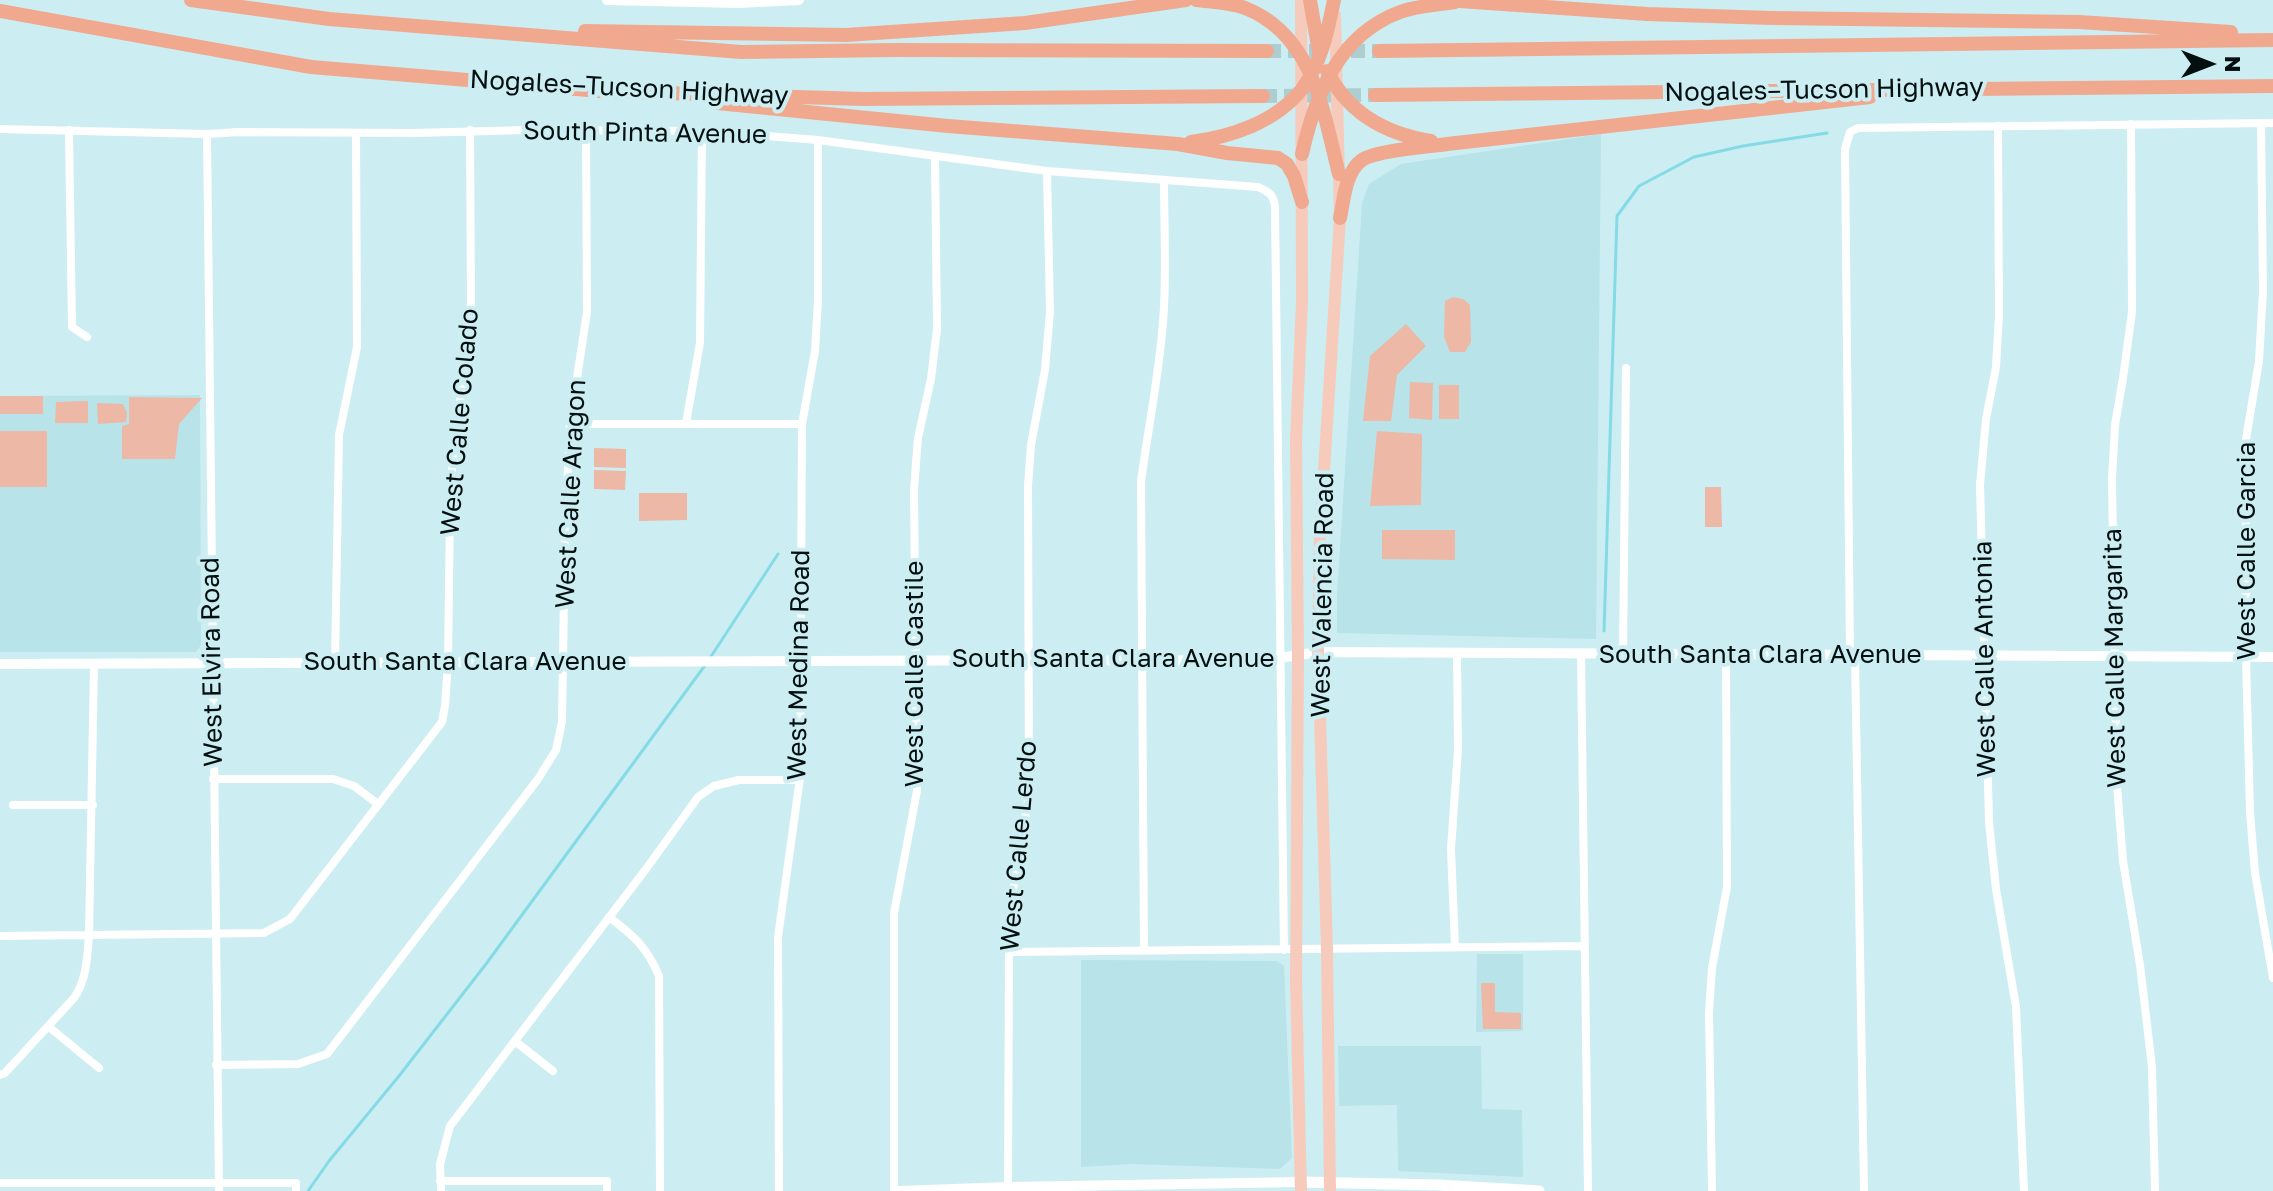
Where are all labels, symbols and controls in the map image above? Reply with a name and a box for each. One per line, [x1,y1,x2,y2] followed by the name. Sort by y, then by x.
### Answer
[2169,24,2249,104] north arrow
[2220,56,2247,72] text: N
[469,64,789,112] street label: Nogales–Tucson Highway
[1664,72,1984,108] street label: Nogales–Tucson Highway
[523,115,767,151] street label: South Pinta Avenue
[435,307,485,537] street label: West Calle Colado
[549,379,593,609] street label: West Calle Aragon
[2231,442,2263,660] street label: West Calle Garcia
[1305,472,1341,718] street label: West Valencia Road
[2097,528,2133,788] street label: West Calle Margarita
[1967,540,2003,778] street label: West Calle Antonia
[781,549,817,781] street label: West Medina Road
[195,557,229,767] street label: West Elvira Road
[899,561,931,787] street label: West Calle Castile
[1598,639,1922,671] street label: South Santa Clara Avenue
[951,643,1275,675] street label: South Santa Clara Avenue
[303,646,627,678] street label: South Santa Clara Avenue
[994,739,1044,953] street label: West Calle Lerdo

